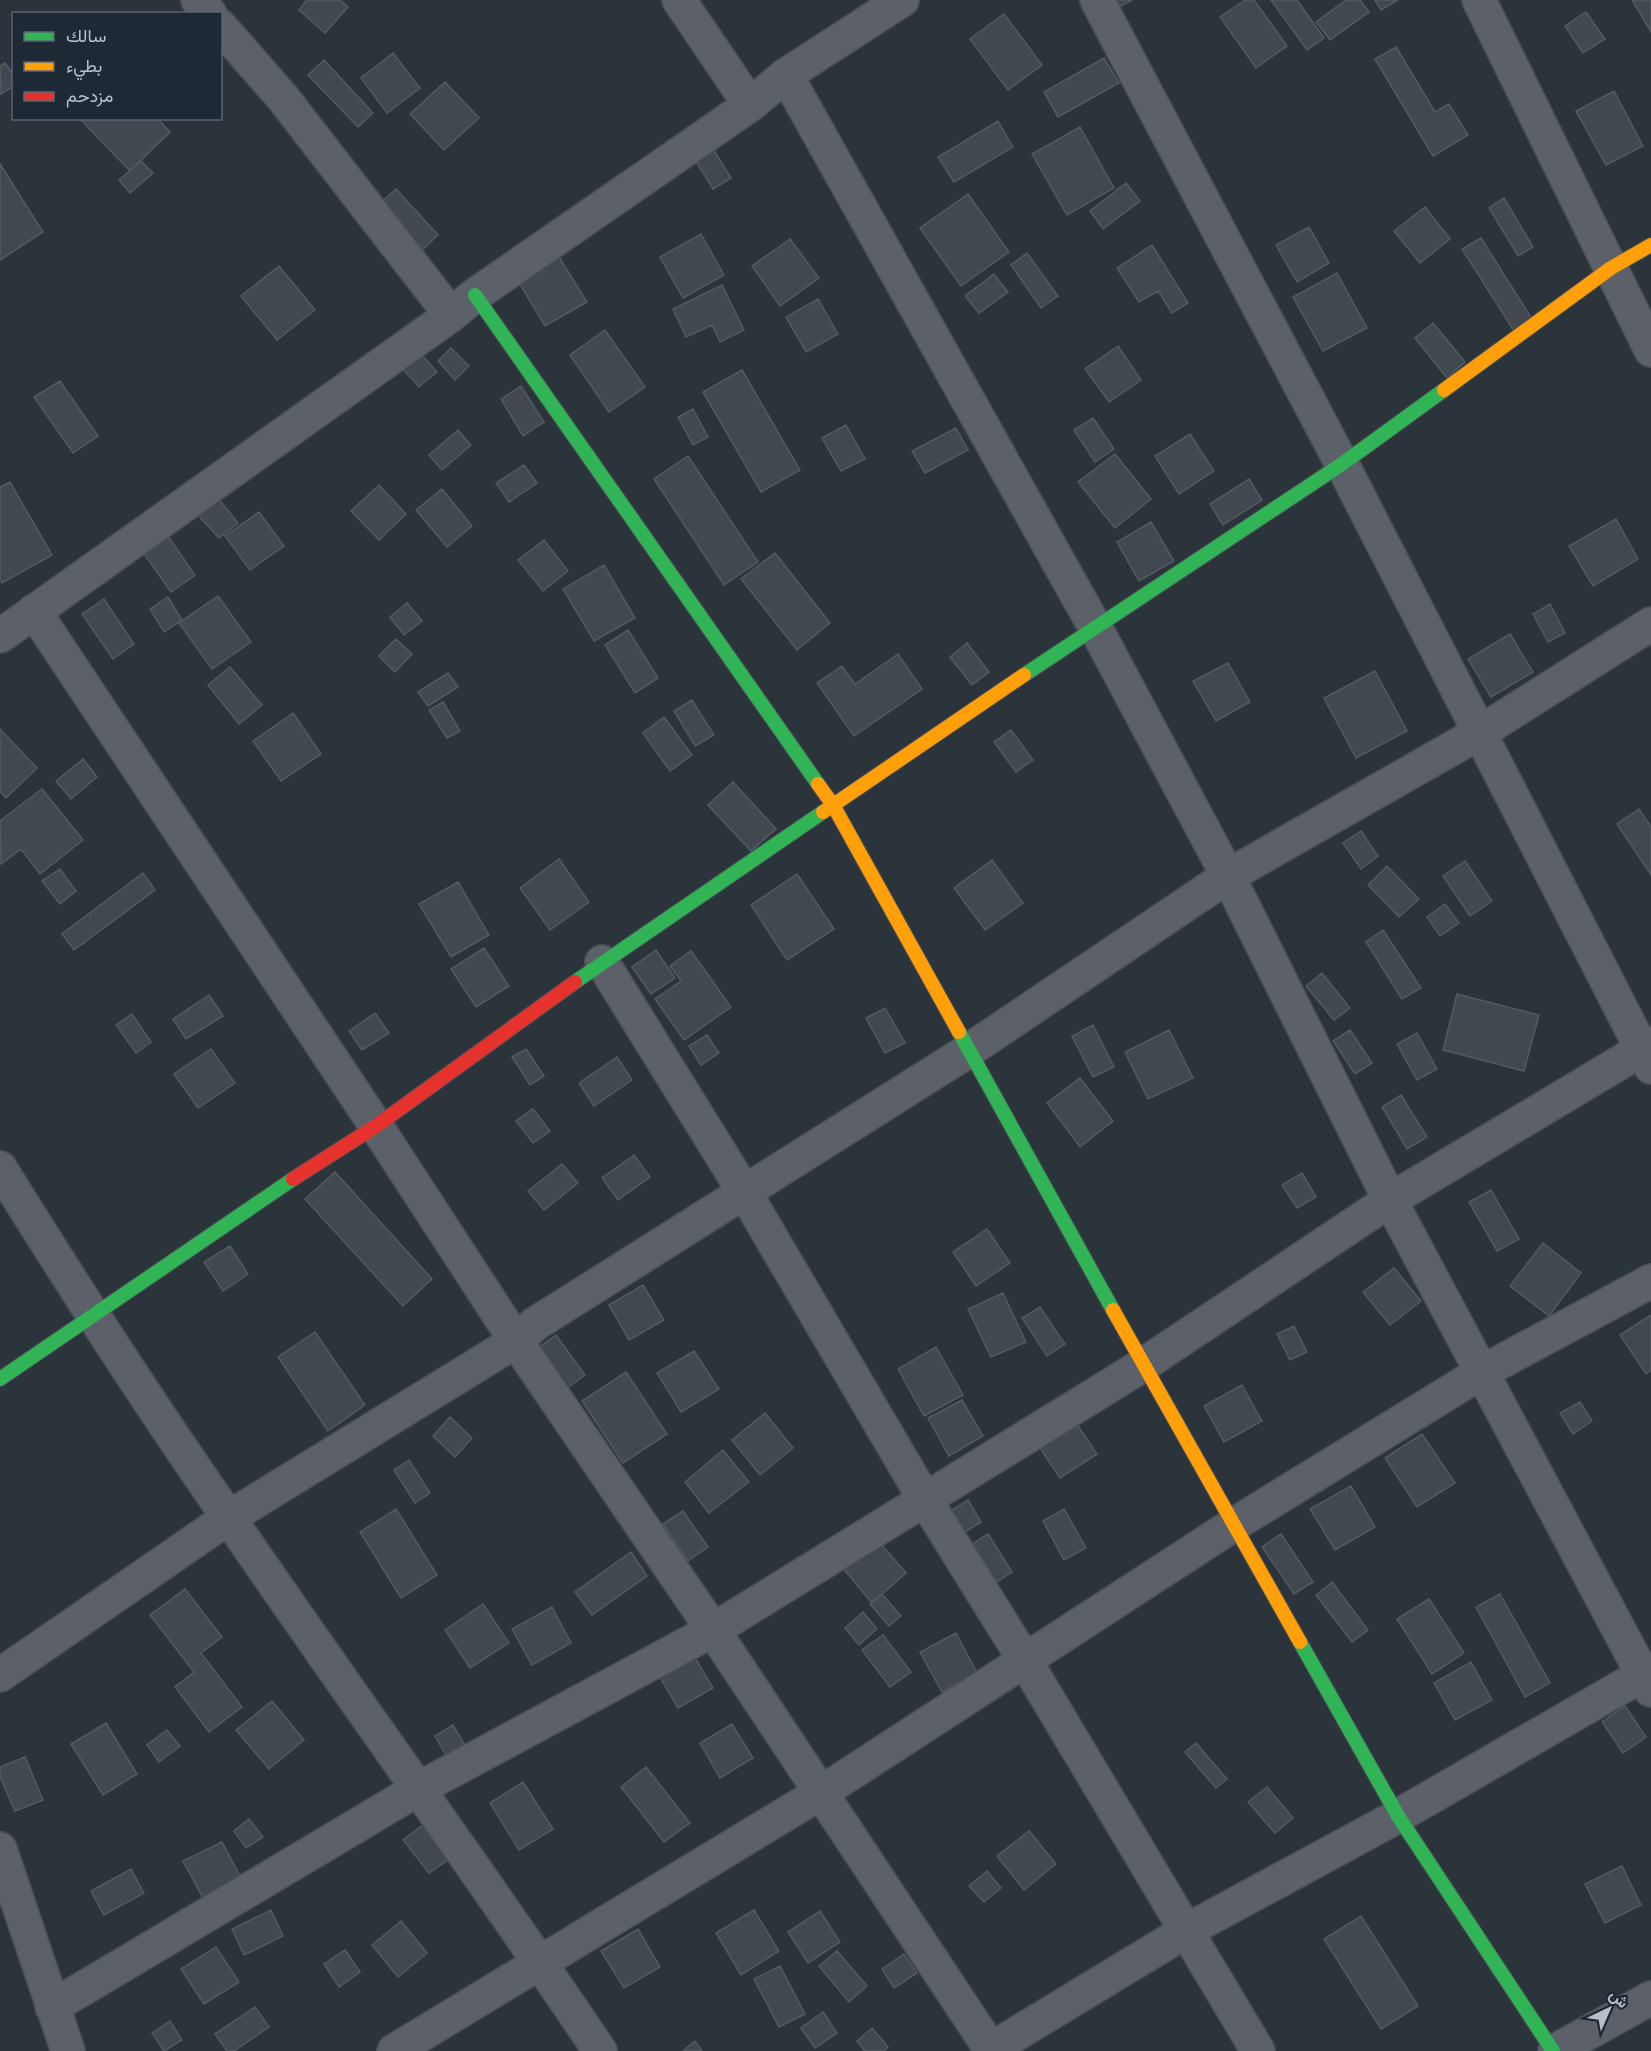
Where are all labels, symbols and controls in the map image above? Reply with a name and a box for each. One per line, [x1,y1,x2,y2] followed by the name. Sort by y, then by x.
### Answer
[12,12,222,120] legend
[66,25,106,47] text: سالك
[66,55,102,81] text: بطيء
[66,85,113,108] text: مزدحم
[1579,1979,1639,2039] north arrow
[1606,1985,1633,2012] text: ش

